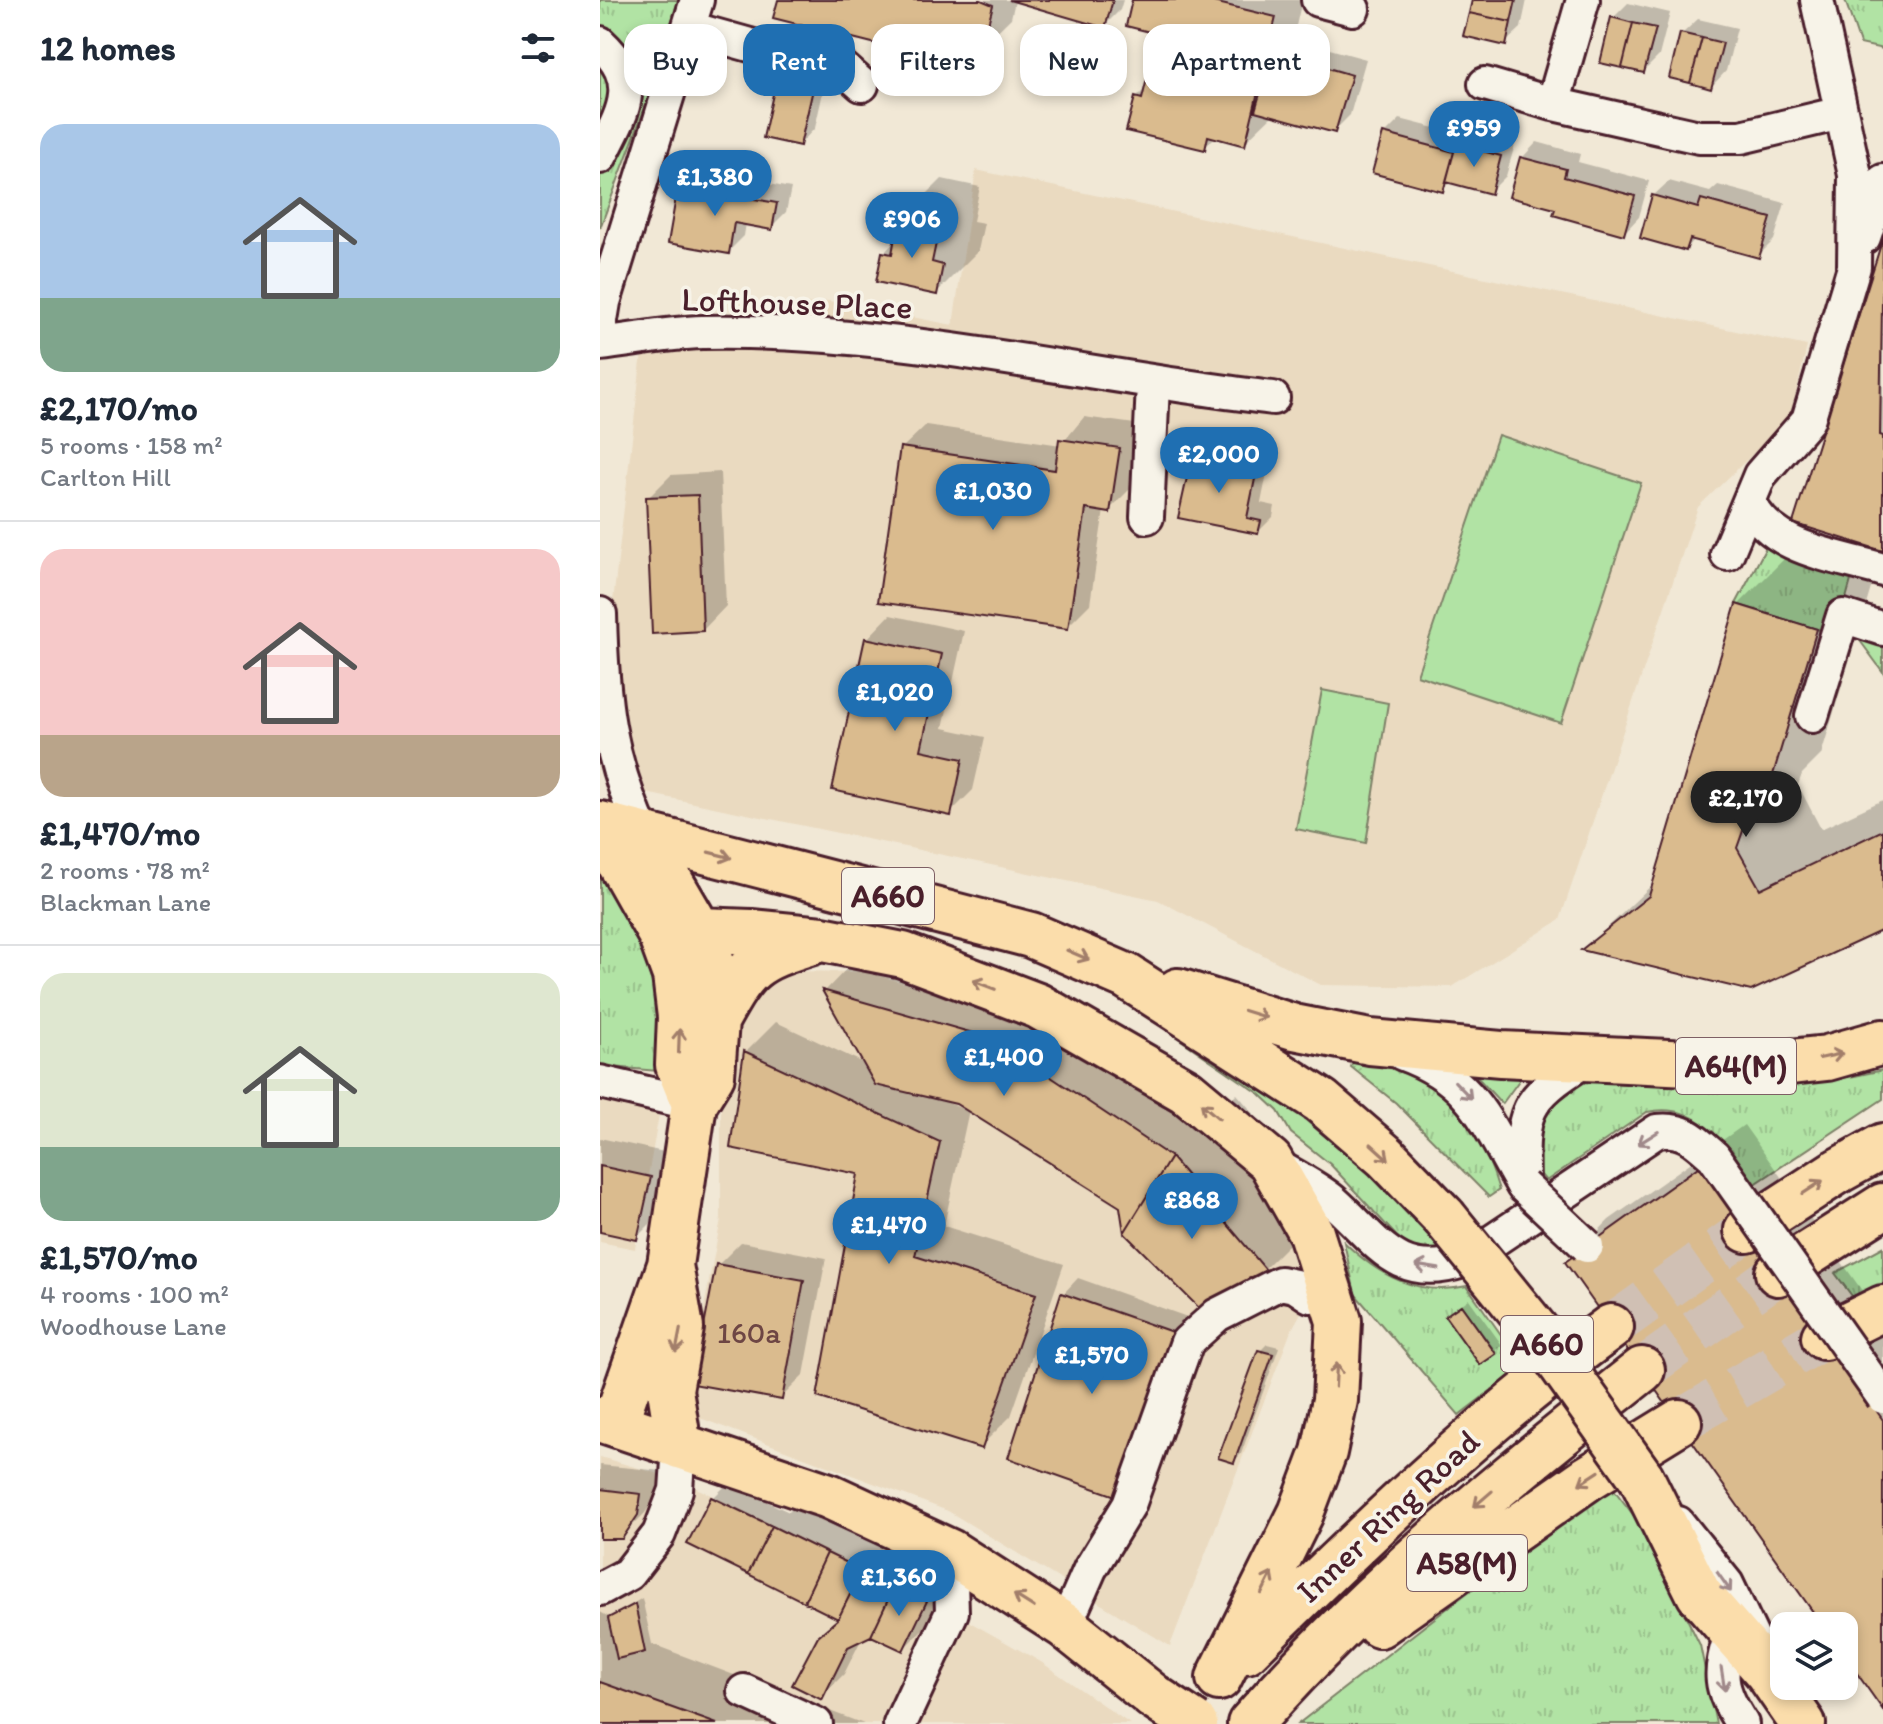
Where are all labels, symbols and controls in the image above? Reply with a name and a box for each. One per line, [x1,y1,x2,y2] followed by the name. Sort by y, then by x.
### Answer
[624,24,727,96] chip: Buy
[743,24,855,96] chip: Rent
[871,24,1004,96] chip: Filters
[1020,24,1127,96] chip: New
[1143,24,1330,96] chip: Apartment
[516,26,560,70] icon: filters
[40,28,176,69] text: 12 homes
[1427,101,1521,169] pin: £959
[1447,111,1501,143] text: £959
[650,150,780,218] pin: £1,380
[677,160,753,192] text: £1,380
[228,176,372,320] icon: home
[865,192,959,260] pin: £906
[883,202,941,234] text: £906
[681,278,913,328] street label: Lofthouse Place
[40,388,198,429] text: £2,170/mo
[1154,427,1284,495] pin: £2,000
[40,429,223,461] text: 5 rooms · 158 m²
[1178,437,1260,469] text: £2,000
[40,461,171,493] text: Carlton Hill
[928,464,1058,532] pin: £1,030
[954,474,1032,506] text: £1,030
[228,601,372,745] icon: home
[830,665,960,733] pin: £1,020
[856,675,934,707] text: £1,020
[1681,771,1811,839] pin: £2,170
[1709,781,1783,813] text: £2,170
[40,813,200,854] text: £1,470/mo
[707,848,732,863] one-way arrow
[40,854,210,886] text: 2 rooms · 78 m²
[842,868,934,924] road number: A660
[40,886,211,918] text: Blackman Lane
[1065,948,1089,963] one-way arrow
[972,977,997,991] one-way arrow
[1242,1008,1267,1023] one-way arrow
[228,1025,372,1169] icon: home
[672,1028,687,1055] one-way arrow
[939,1030,1069,1098] pin: £1,400
[1676,1038,1796,1094] road number: A64(M)
[964,1040,1044,1072] text: £1,400
[1817,1048,1843,1063] one-way arrow
[1453,1080,1472,1100] one-way arrow
[1200,1102,1221,1120] one-way arrow
[1637,1130,1659,1147] one-way arrow
[1369,1143,1389,1161] one-way arrow
[1145,1173,1239,1241] pin: £868
[1801,1179,1823,1195] one-way arrow
[1164,1183,1220,1215] text: £868
[824,1198,954,1266] pin: £1,470
[851,1208,927,1240] text: £1,470
[40,1237,198,1278] text: £1,570/mo
[1414,1259,1440,1274] one-way arrow
[40,1278,229,1310] text: 4 rooms · 100 m²
[40,1310,227,1342] text: Woodhouse Lane
[717,1314,781,1351] house number: 160a
[1501,1316,1593,1372] road number: A660
[670,1328,685,1354] one-way arrow
[1027,1328,1157,1396] pin: £1,570
[1055,1338,1129,1370] text: £1,570
[1329,1362,1344,1389] one-way arrow
[1288,1420,1488,1611] street label: Inner Ring Road
[1578,1470,1600,1486] one-way arrow
[1473,1490,1493,1508] one-way arrow
[1407,1535,1527,1591] road number: A58(M)
[834,1550,964,1618] pin: £1,360
[861,1560,937,1592] text: £1,360
[1716,1571,1732,1593] one-way arrow
[1260,1572,1275,1596] one-way arrow
[1013,1592,1036,1608] one-way arrow
[1770,1612,1858,1700] map controls
[1770,1612,1858,1700] button: layers
[1716,1666,1731,1692] one-way arrow

